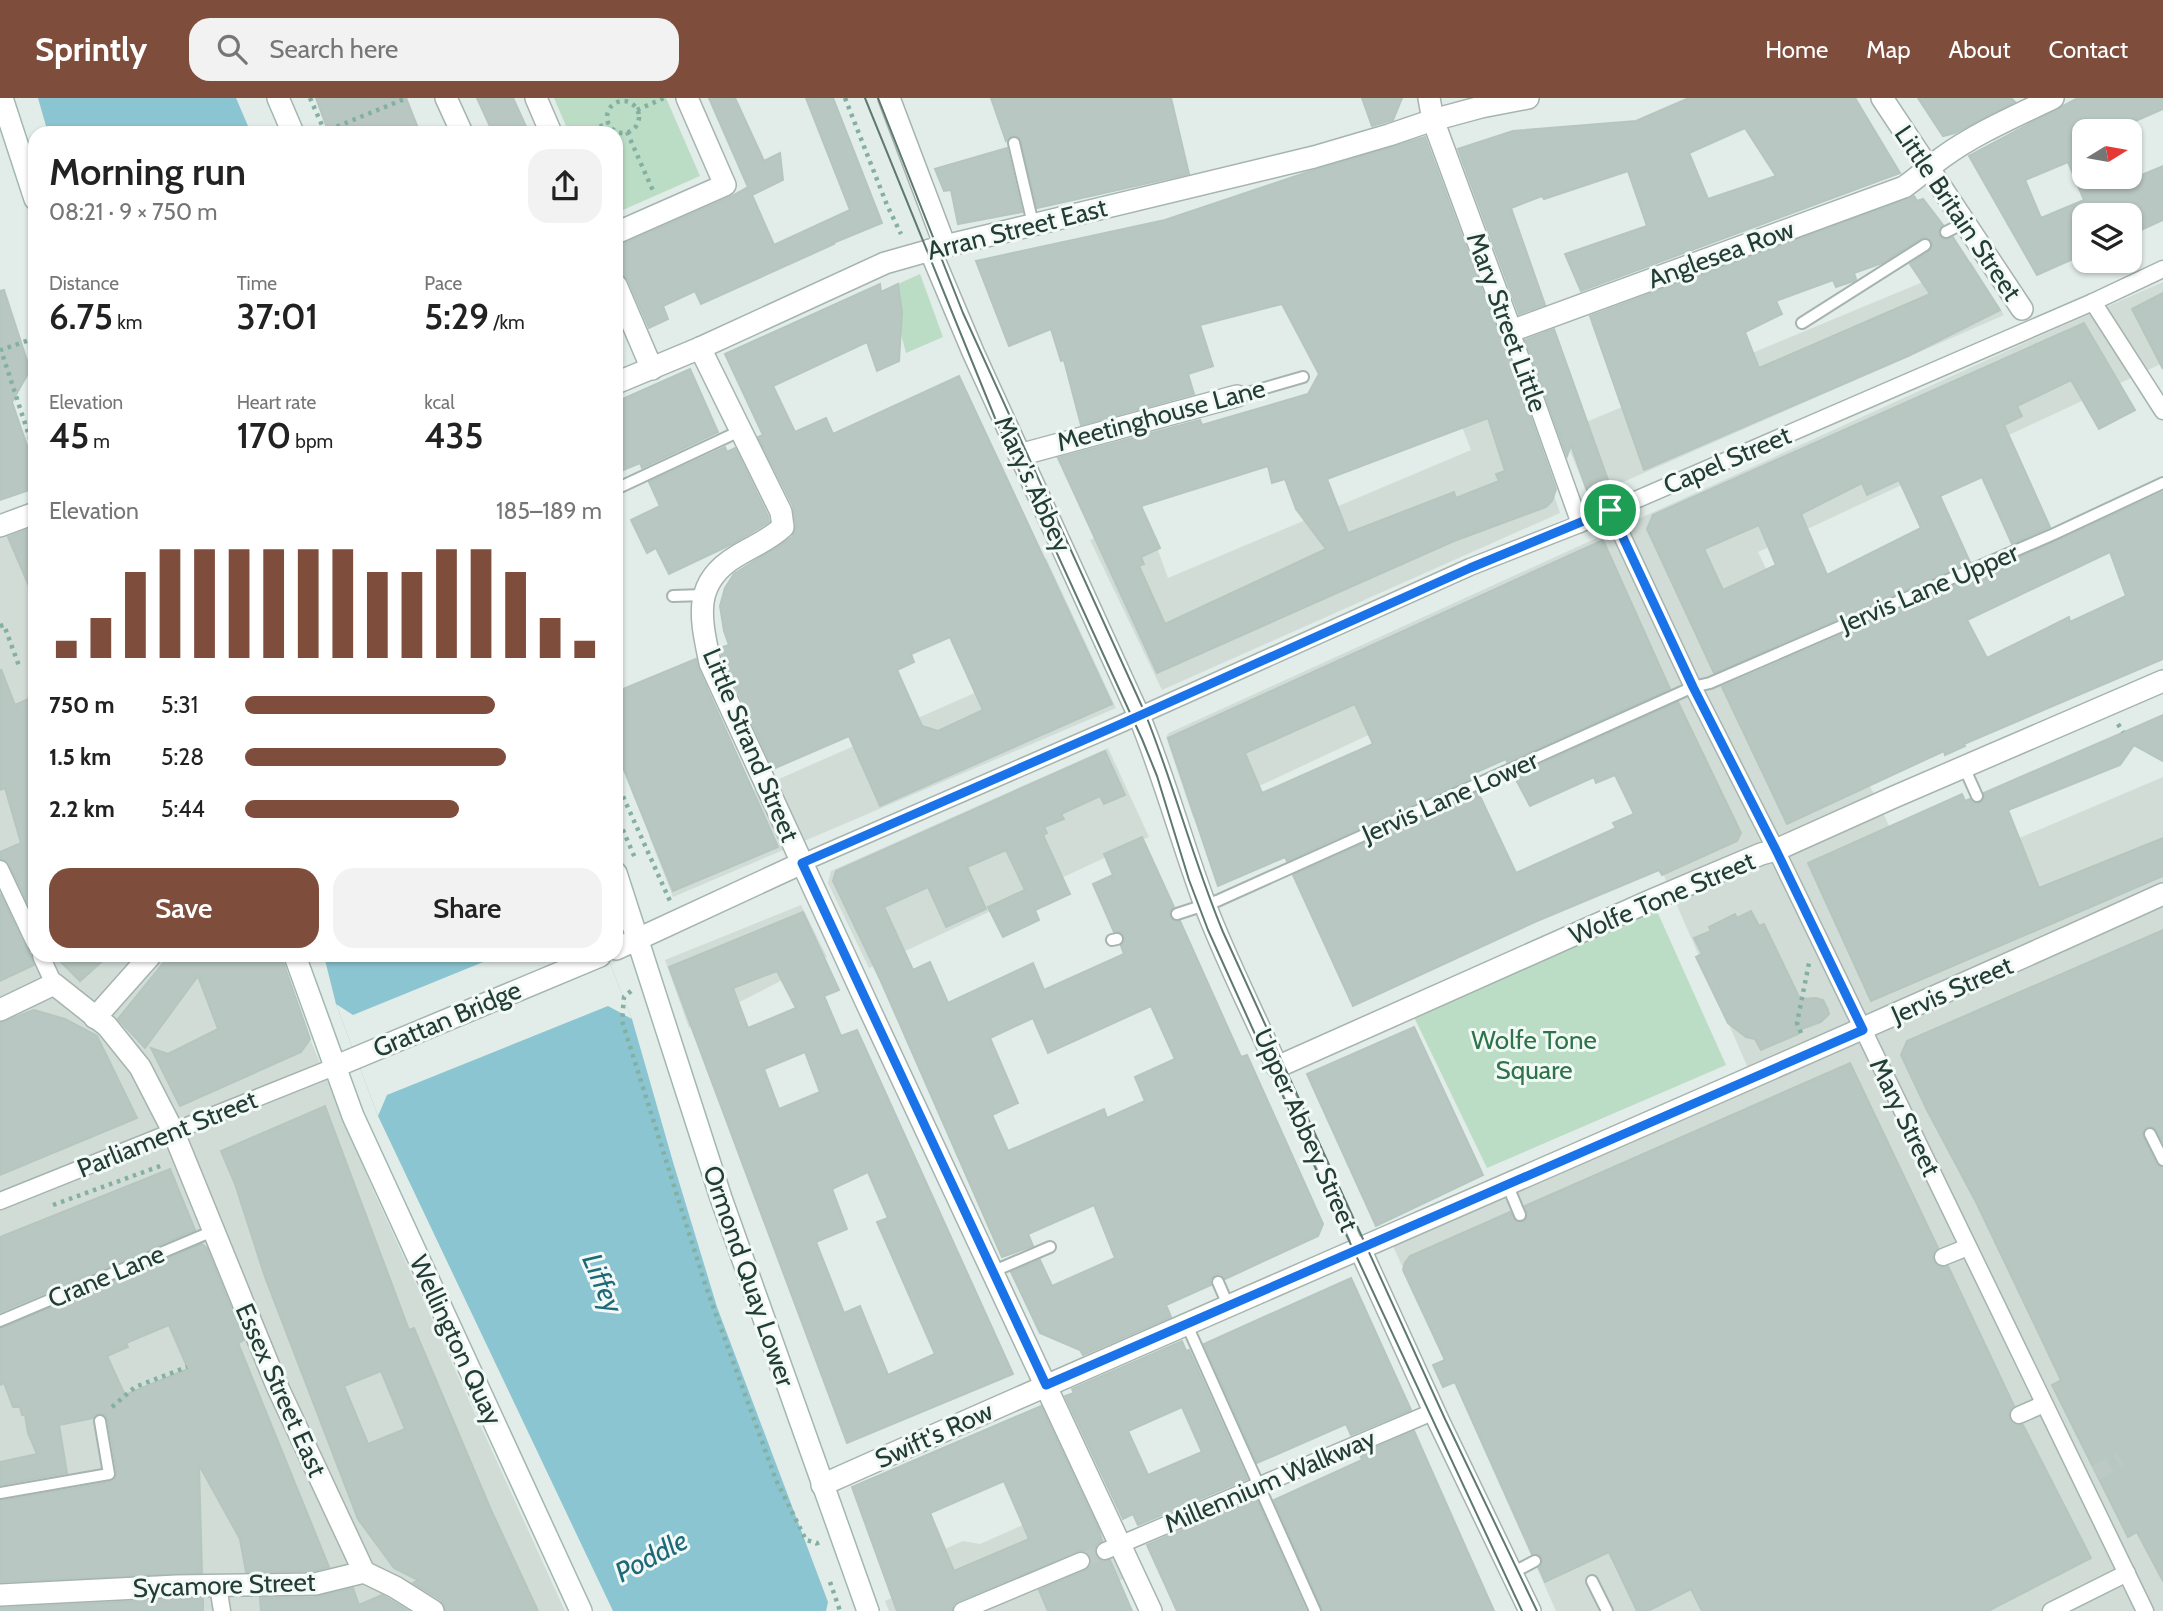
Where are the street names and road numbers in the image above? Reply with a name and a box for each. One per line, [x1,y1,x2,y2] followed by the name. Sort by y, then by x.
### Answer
[1888,119,2029,307] street label: Little Britain Street
[924,191,1110,267] street label: Arran Street East
[1643,213,1799,295] street label: Anglesea Row
[1460,228,1554,416] street label: Mary Street Little
[1053,372,1269,458] street label: Meetinghouse Lane
[987,411,1079,557] street label: Mary's Abbey
[1659,419,1796,501] street label: Capel Street
[1834,536,2024,640] street label: Jervis Lane Upper
[696,644,806,847] street label: Little Strand Street
[1356,744,1544,850] street label: Jervis Lane Lower
[1565,844,1760,951] street label: Wolfe Tone Street
[1885,949,2018,1031] street label: Jervis Street
[368,973,526,1065] street label: Grattan Bridge
[1247,1024,1365,1237] street label: Upper Abbey Street
[1863,1053,1947,1182] street label: Mary Street
[72,1083,262,1185] street label: Parliament Street
[696,1161,802,1391] street label: Ormond Quay Lower
[43,1237,169,1315] street label: Crane Lane
[403,1250,509,1430] street label: Wellington Quay
[229,1298,334,1482] street label: Essex Street East
[870,1395,998,1475] street label: Swift's Row
[1160,1422,1380,1540] street label: Millennium Walkway
[132,1566,316,1604] street label: Sycamore Street

